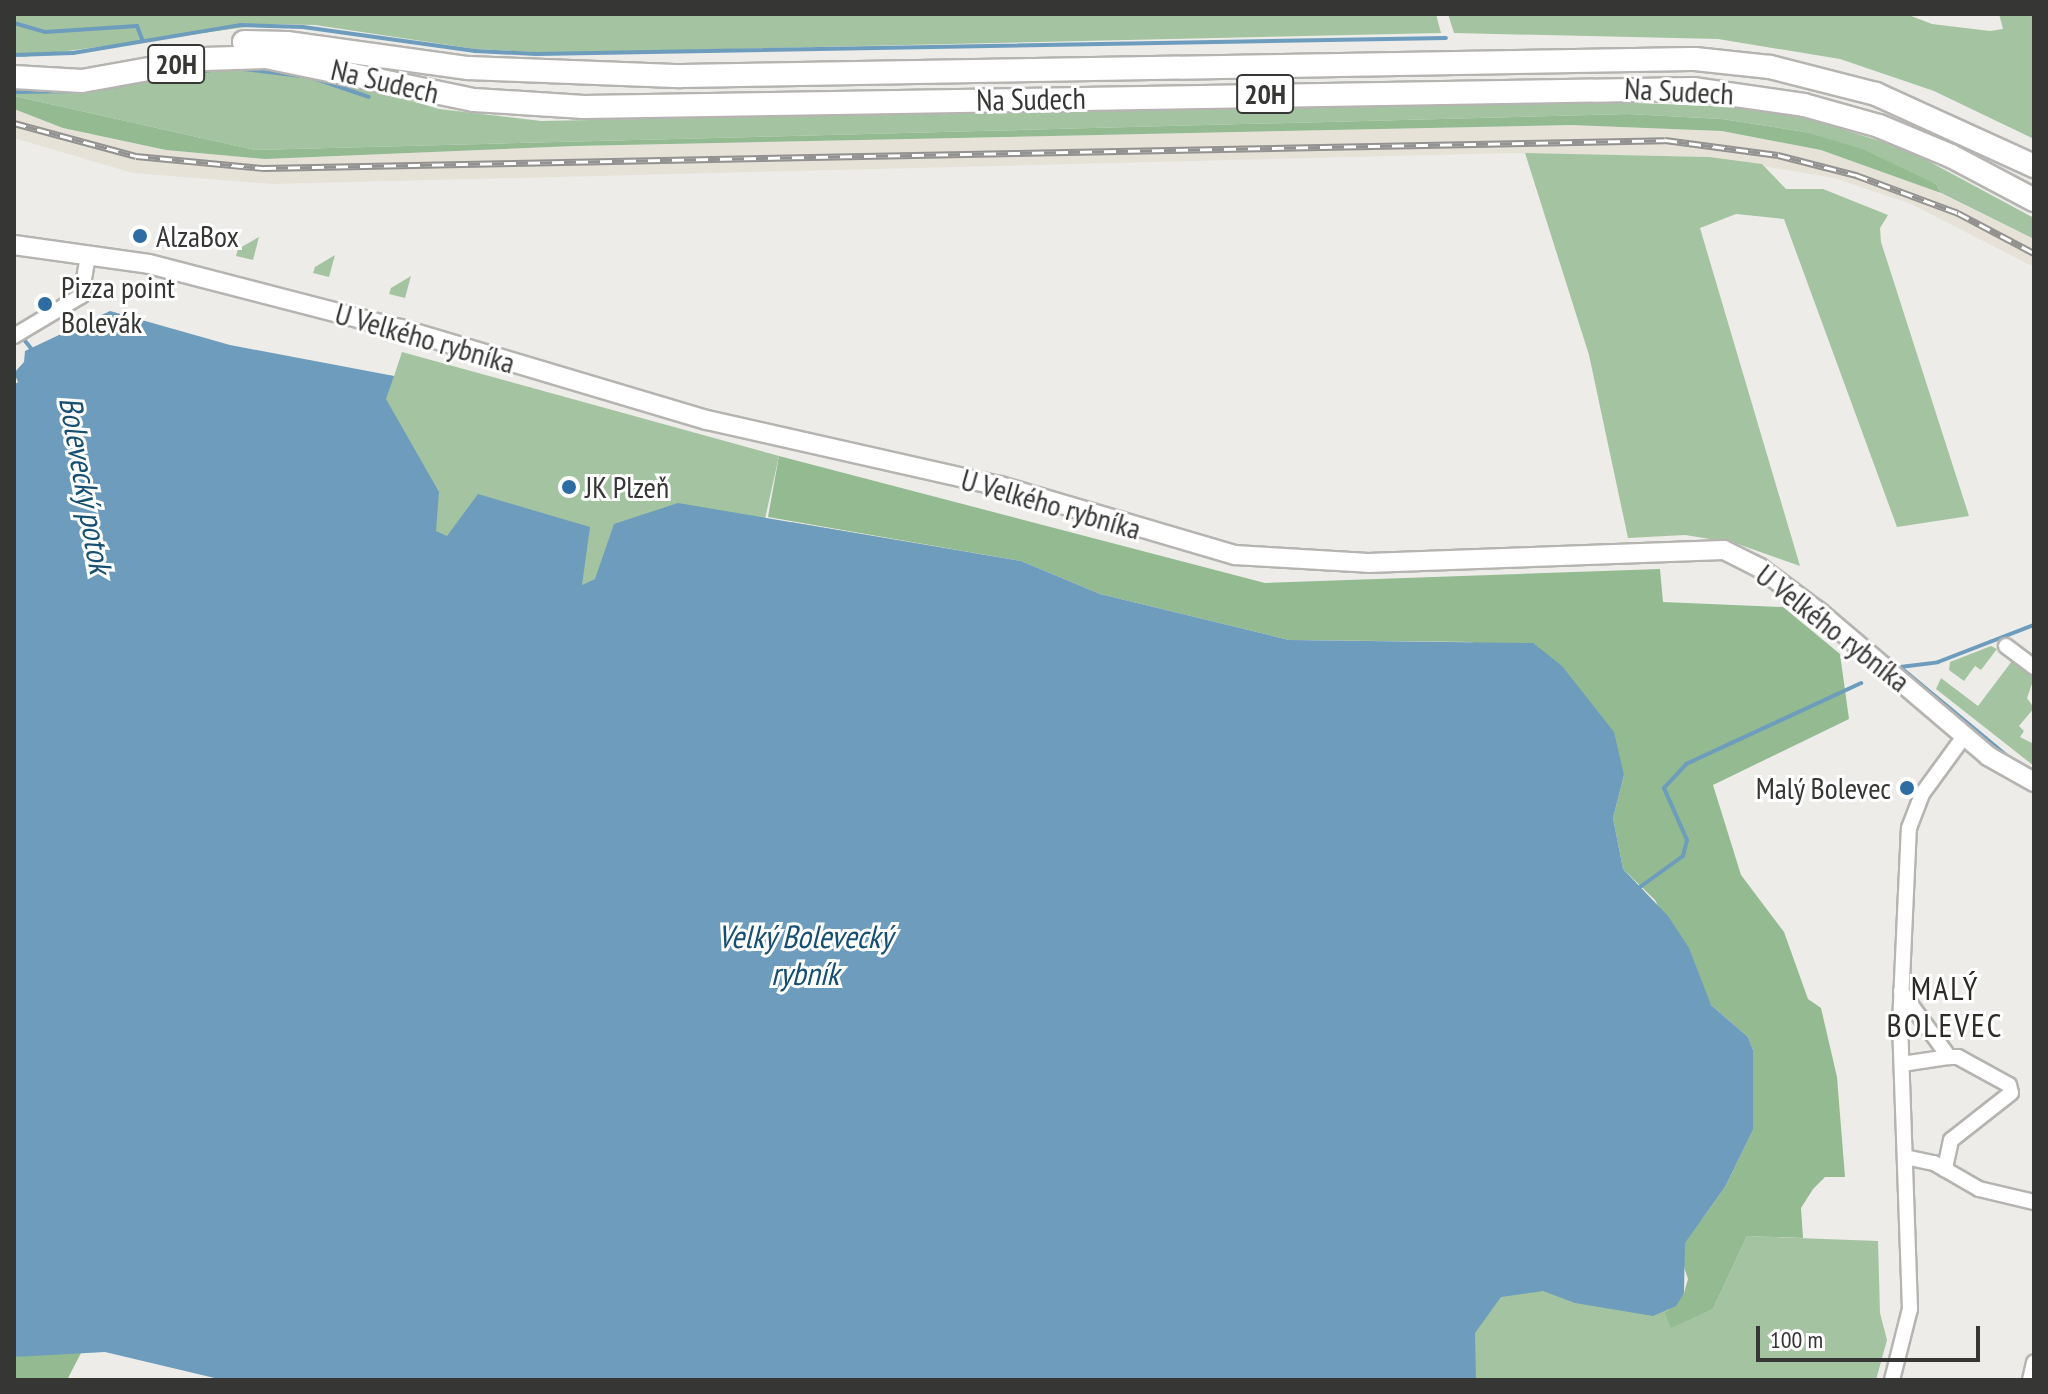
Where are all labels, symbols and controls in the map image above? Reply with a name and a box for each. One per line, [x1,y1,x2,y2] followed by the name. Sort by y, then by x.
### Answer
[146,40,206,88] road number: 20H
[328,51,442,111] street label: Na Sudech
[1235,70,1295,118] road number: 20H
[1623,70,1735,112] street label: Na Sudech
[976,80,1086,118] street label: Na Sudech
[156,218,239,254] place label: AlzaBox
[131,227,149,245] marker: AlzaBox
[61,269,175,340] place label: Pizza point Bolevák
[36,295,54,313] marker: Pizza point Bolevák
[331,295,519,381] street label: U Velkého rybníka
[52,393,120,577] water label: Bolevecký potok
[957,461,1145,547] street label: U Velkého rybníka
[585,469,670,505] place label: JK Plzeň
[560,478,578,496] marker: JK Plzeň
[1749,557,1917,699] street label: U Velkého rybníka
[1755,770,1891,806] place label: Malý Bolevec
[1898,779,1916,797] marker: Malý Bolevec
[717,918,893,993] water label: Velký Bolevecký rybník
[1887,970,2003,1045] district label: MALÝ BOLEVEC
[1760,1310,1984,1360] scale bar
[1770,1324,1823,1355] text: 100 m

